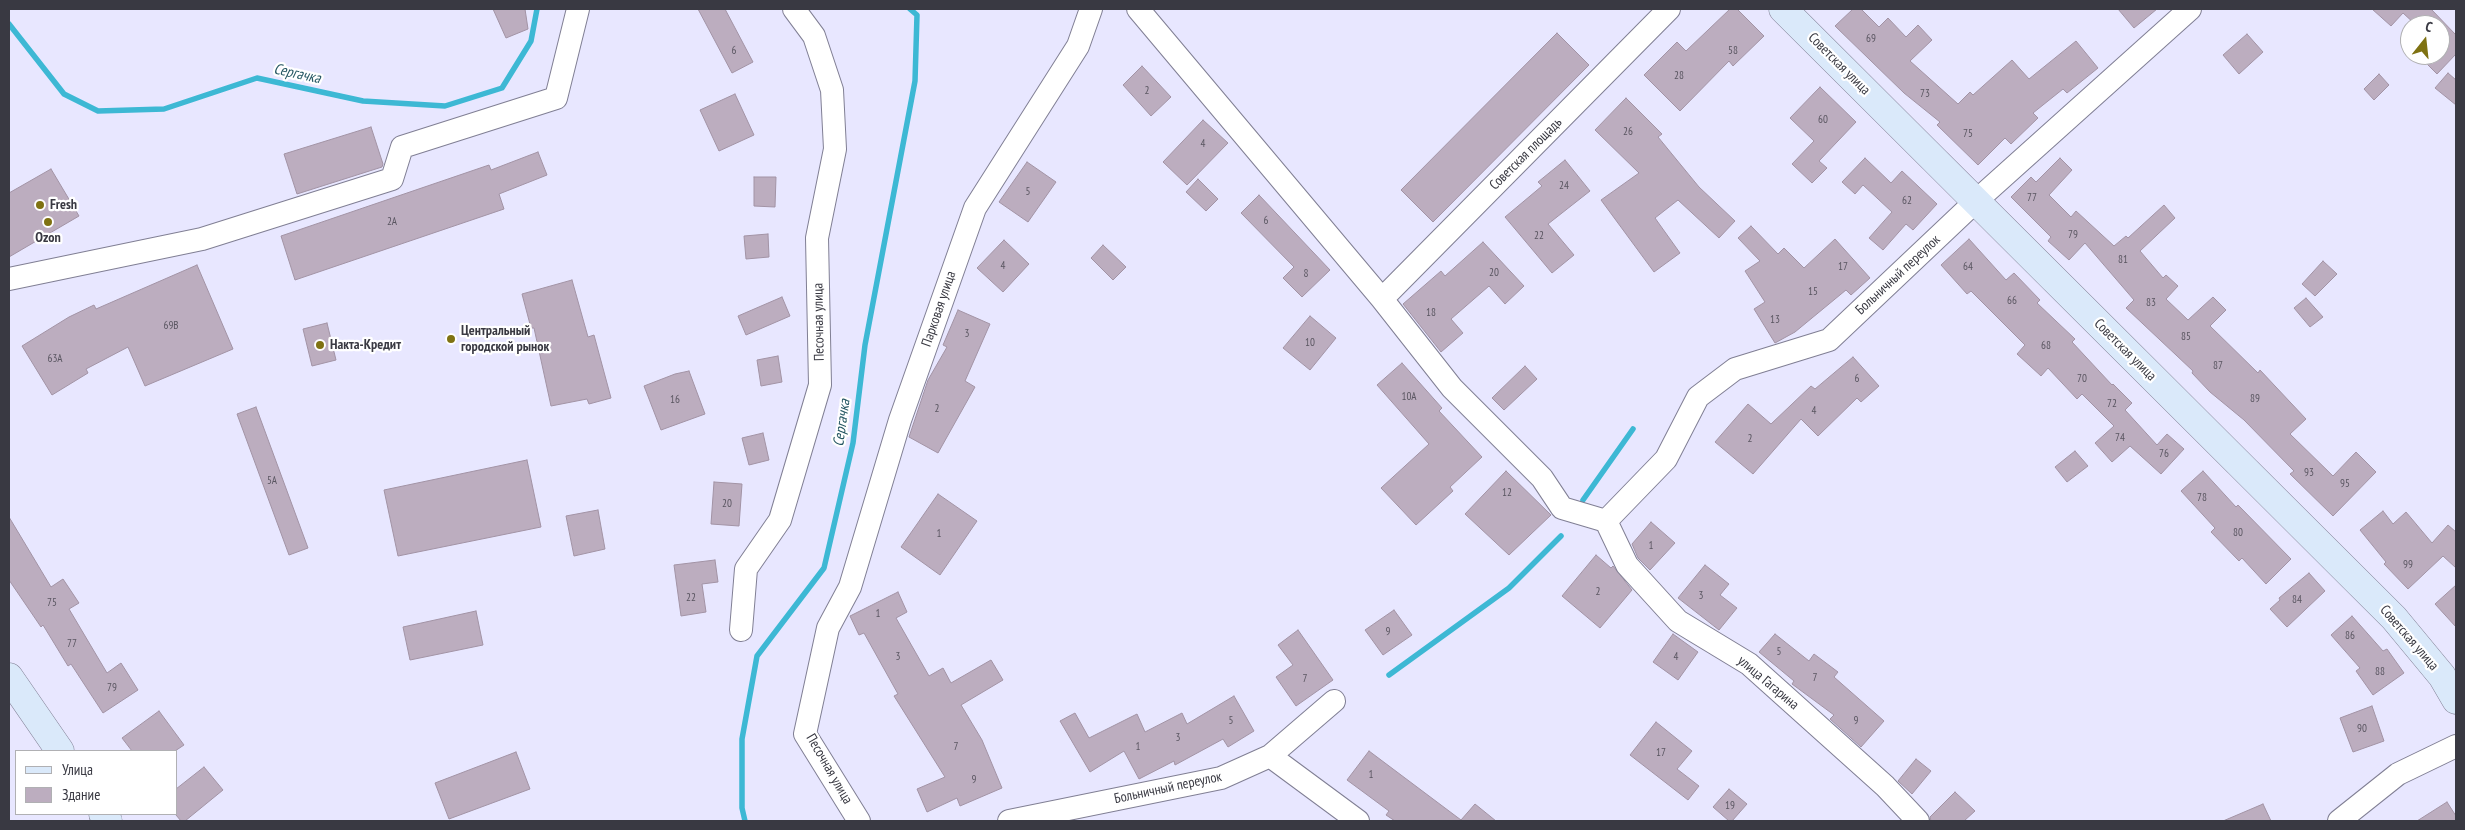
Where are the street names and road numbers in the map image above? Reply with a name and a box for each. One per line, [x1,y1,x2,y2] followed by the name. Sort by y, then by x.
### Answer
[1804,29,1874,99] street label: Советская улица
[1486,114,1566,194] street label: Советская площадь
[1852,232,1944,318] street label: Больничный переулок
[918,269,960,349] street label: Парковая улица
[810,283,828,361] street label: Песочная улица
[2090,315,2160,385] street label: Советская улица
[2376,602,2442,674] street label: Советская улица
[1734,653,1802,713] street label: улица Гагарина
[802,731,856,807] street label: Песочная улица
[1113,768,1223,808] street label: Больничный переулок

